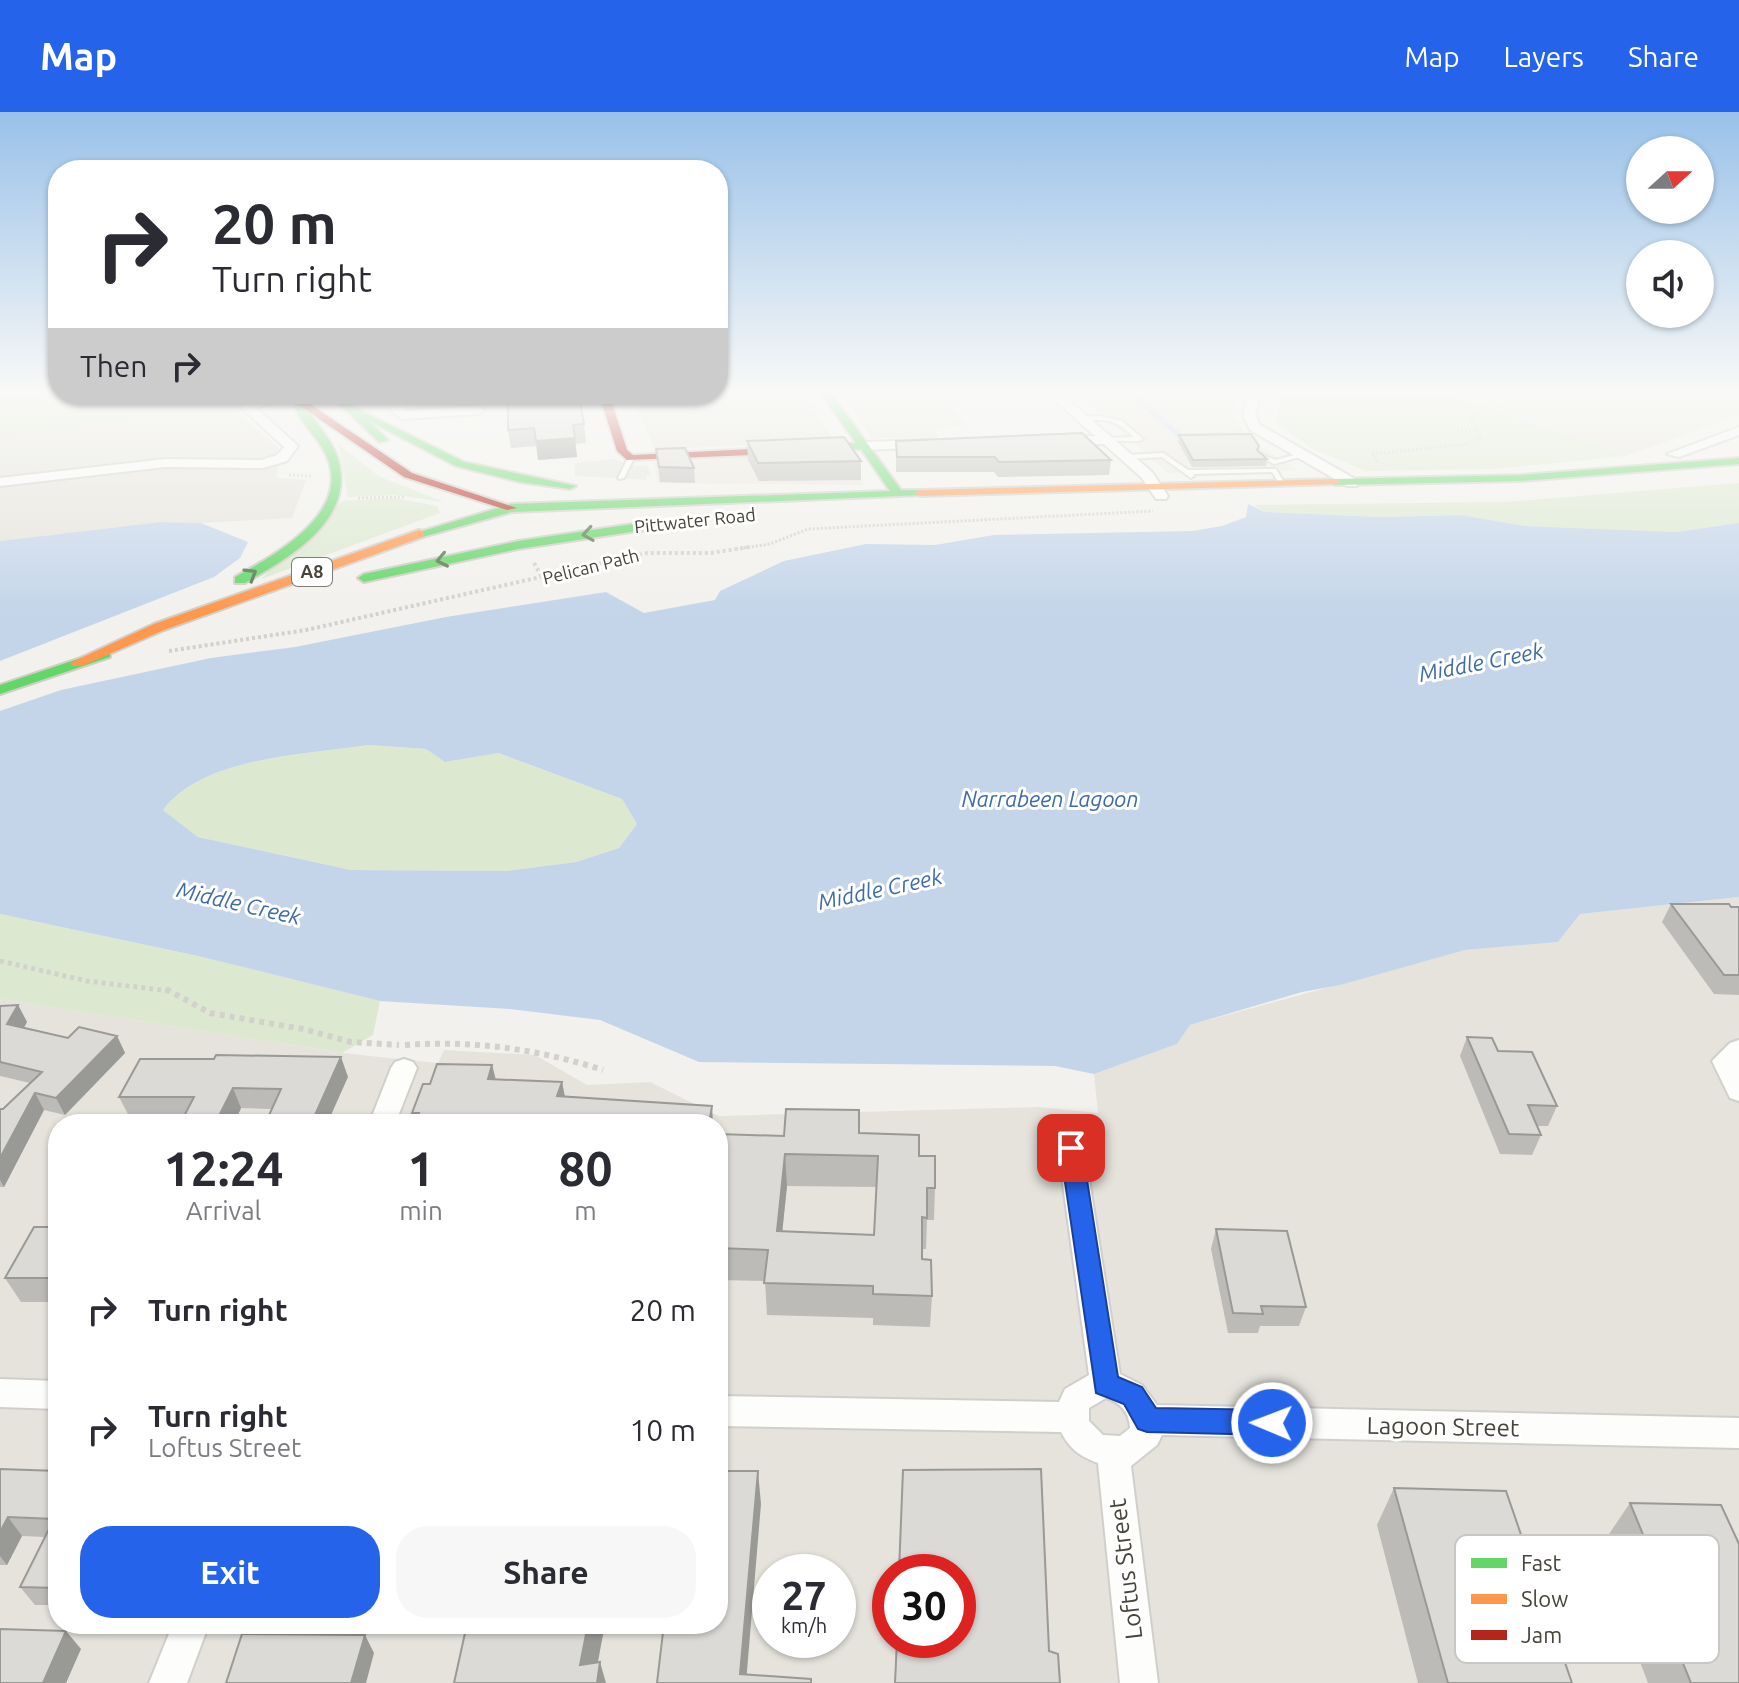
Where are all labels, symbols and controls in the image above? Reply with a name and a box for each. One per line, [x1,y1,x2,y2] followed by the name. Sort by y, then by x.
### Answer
[40,35,117,77] text: Map
[1404,41,1460,72] text: Map
[1504,41,1584,72] text: Layers
[1628,41,1699,72] text: Share
[1626,136,1714,224] north arrow
[1626,136,1714,328] map controls
[80,192,184,296] icon: right
[212,192,337,255] text: 20 m
[1626,240,1714,328] button: sound
[212,258,372,299] text: Turn right
[164,344,208,388] icon: right
[80,349,148,383] text: Then
[633,504,757,536] street label: Pittwater Road
[581,525,595,542] one-way arrow
[540,544,641,588] street label: Pelican Path
[435,551,449,568] one-way arrow
[292,558,332,586] road number: A8
[242,568,257,584] one-way arrow
[1416,637,1546,686] water label: Middle Creek
[961,786,1139,811] water label: Narrabeen Lagoon
[815,863,945,914] water label: Middle Creek
[175,876,304,929] water label: Middle Creek
[1037,1114,1105,1182] pin
[1049,1126,1093,1170] icon: arrive
[164,1141,284,1195] text: 12:24
[407,1141,435,1195] text: 1
[558,1141,612,1195] text: 80
[186,1196,261,1225] text: Arrival
[399,1196,443,1225] text: min
[574,1196,597,1225] text: m
[80,1288,124,1332] icon: right
[148,1293,288,1327] text: Turn right
[629,1293,696,1327] text: 20 m
[1230,1381,1314,1465] position arrow
[148,1399,288,1433] text: Turn right
[80,1408,124,1452] icon: right
[1366,1412,1520,1441] street label: Lagoon Street
[629,1413,696,1447] text: 10 m
[148,1433,301,1462] text: Loftus Street
[1103,1497,1148,1641] street label: Loftus Street
[80,1526,380,1618] button: Exit
[396,1526,696,1618] button: Share
[1455,1535,1719,1663] legend
[1521,1550,1562,1575] text: Fast
[872,1554,976,1658] speed limit sign: 30
[781,1573,827,1618] text: 27
[1521,1586,1568,1611] text: Slow
[781,1614,827,1637] text: km/h
[1521,1622,1562,1647] text: Jam

